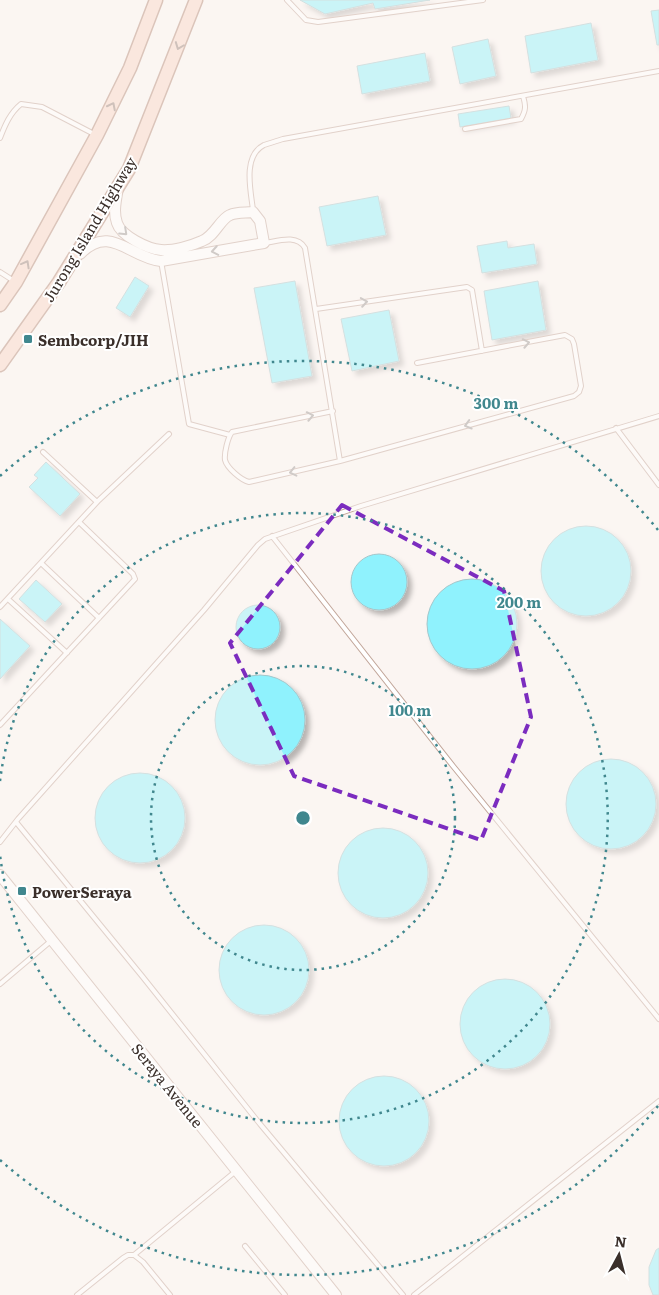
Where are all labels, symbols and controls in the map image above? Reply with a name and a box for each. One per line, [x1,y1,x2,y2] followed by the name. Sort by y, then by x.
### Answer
[175,41,185,49] one-way arrow
[105,102,115,111] one-way arrow
[36,152,142,306] street label: Jurong Island Highway
[119,226,128,235] one-way arrow
[211,246,220,256] one-way arrow
[20,260,30,269] one-way arrow
[360,297,368,307] one-way arrow
[38,328,149,351] place label: Sembcorp/JIH
[22,333,34,345] marker: Sembcorp/JIH
[521,338,530,348] one-way arrow
[474,391,518,414] text: 300 m
[306,411,314,421] one-way arrow
[465,420,473,430] one-way arrow
[289,466,297,477] one-way arrow
[497,590,541,613] text: 200 m
[389,698,431,721] text: 100 m
[294,809,312,827] centre of rings
[32,880,132,903] place label: PowerSeraya
[16,885,28,897] marker: PowerSeraya
[127,1038,210,1132] street label: Seraya Avenue
[594,1230,644,1280] north arrow
[614,1230,628,1252] text: N

